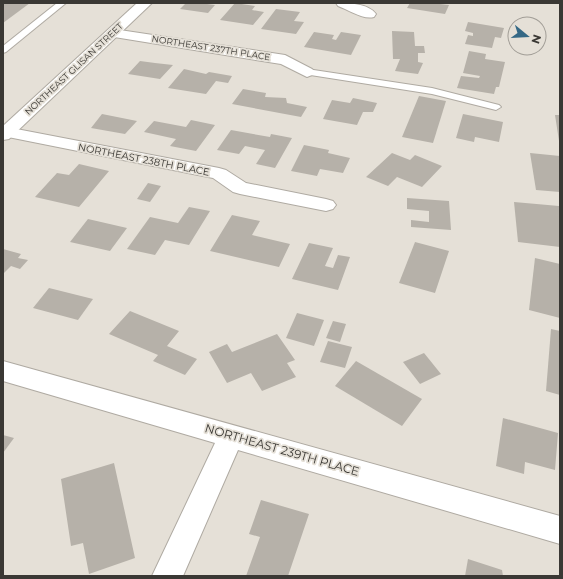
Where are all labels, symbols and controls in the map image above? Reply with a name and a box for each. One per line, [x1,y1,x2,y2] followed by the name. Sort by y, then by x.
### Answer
[507,16,547,56] north arrow
[22,20,126,117] street label: NORTHEAST GLISAN STREET
[151,33,271,62] street label: NORTHEAST 237TH PLACE
[528,33,545,45] text: N
[77,140,211,179] street label: NORTHEAST 238TH PLACE
[203,420,361,479] street label: NORTHEAST 239TH PLACE

